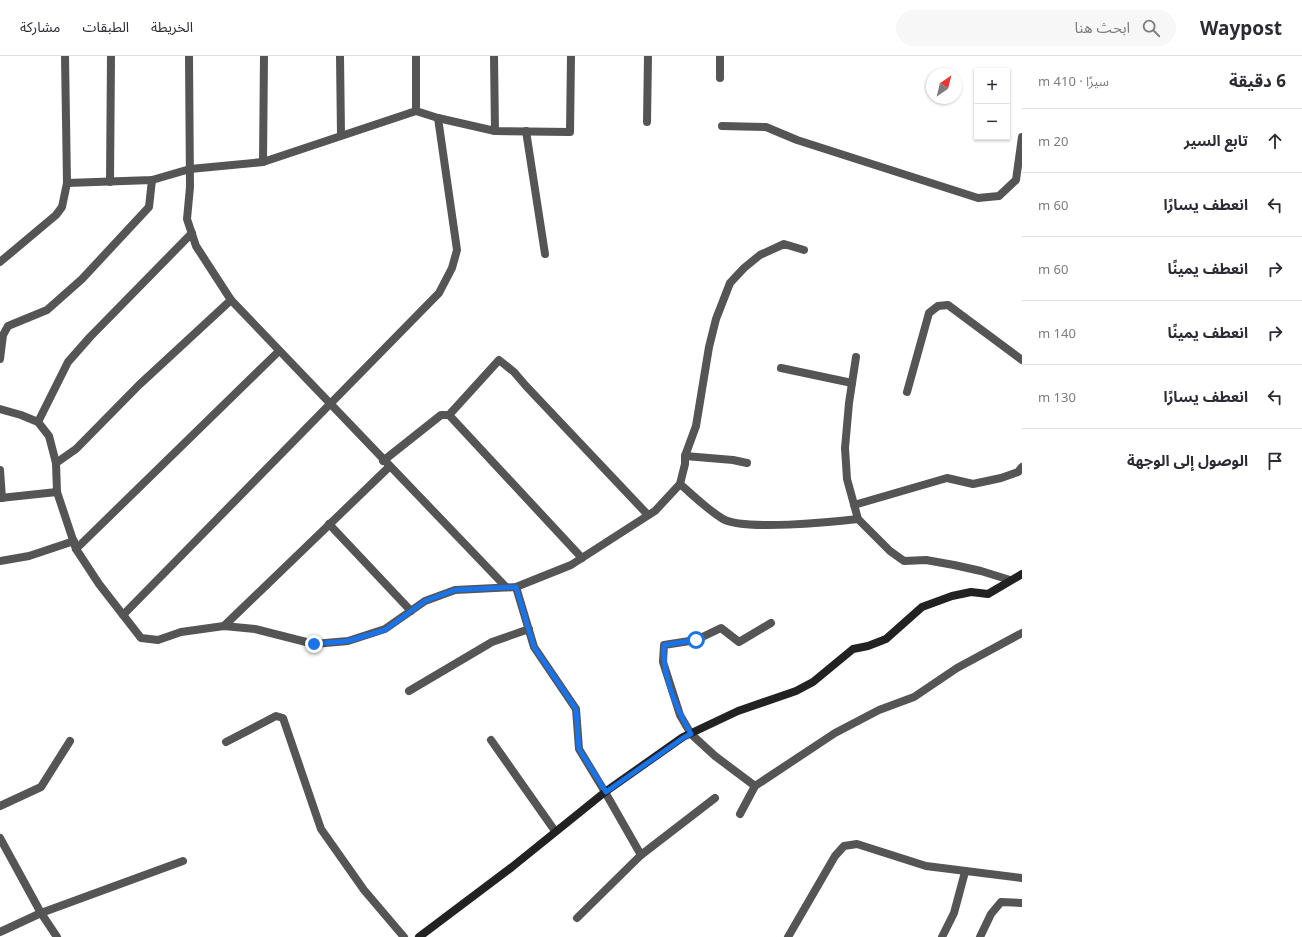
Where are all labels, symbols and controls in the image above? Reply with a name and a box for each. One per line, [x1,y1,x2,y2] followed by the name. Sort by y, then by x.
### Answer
[896,10,1176,46] search box
[1200,15,1282,41] text: Waypost
[20,17,60,36] text: مشاركة
[82,17,129,36] text: الطبقات
[151,17,193,36] text: الخريطة
[1075,17,1130,37] text: ابحث هنا
[1140,17,1162,39] icon: search
[926,68,962,104] north arrow
[974,68,1010,140] map controls
[974,68,1010,104] button: +
[1229,69,1286,92] text: 6 دقيقة
[1038,72,1109,90] text: سيرًا · 410 m
[974,104,1010,140] button: −
[1184,130,1248,150] text: تابع السير
[1264,130,1286,152] icon: ahead
[1038,132,1068,150] text: 20 m
[1164,194,1248,214] text: انعطف يسارًا
[1264,194,1286,216] icon: left
[1038,196,1068,214] text: 60 m
[1167,258,1248,278] text: انعطف يمينًا
[1264,258,1286,280] icon: right
[1038,260,1068,278] text: 60 m
[1167,322,1248,342] text: انعطف يمينًا
[1264,322,1286,344] icon: right
[1038,324,1076,342] text: 140 m
[1164,386,1248,406] text: انعطف يسارًا
[1264,386,1286,408] icon: left
[1038,388,1076,406] text: 130 m
[1127,450,1248,470] text: الوصول إلى الوجهة
[1264,450,1286,472] icon: arrive
[687,631,705,649] route start
[305,635,323,653] route end

